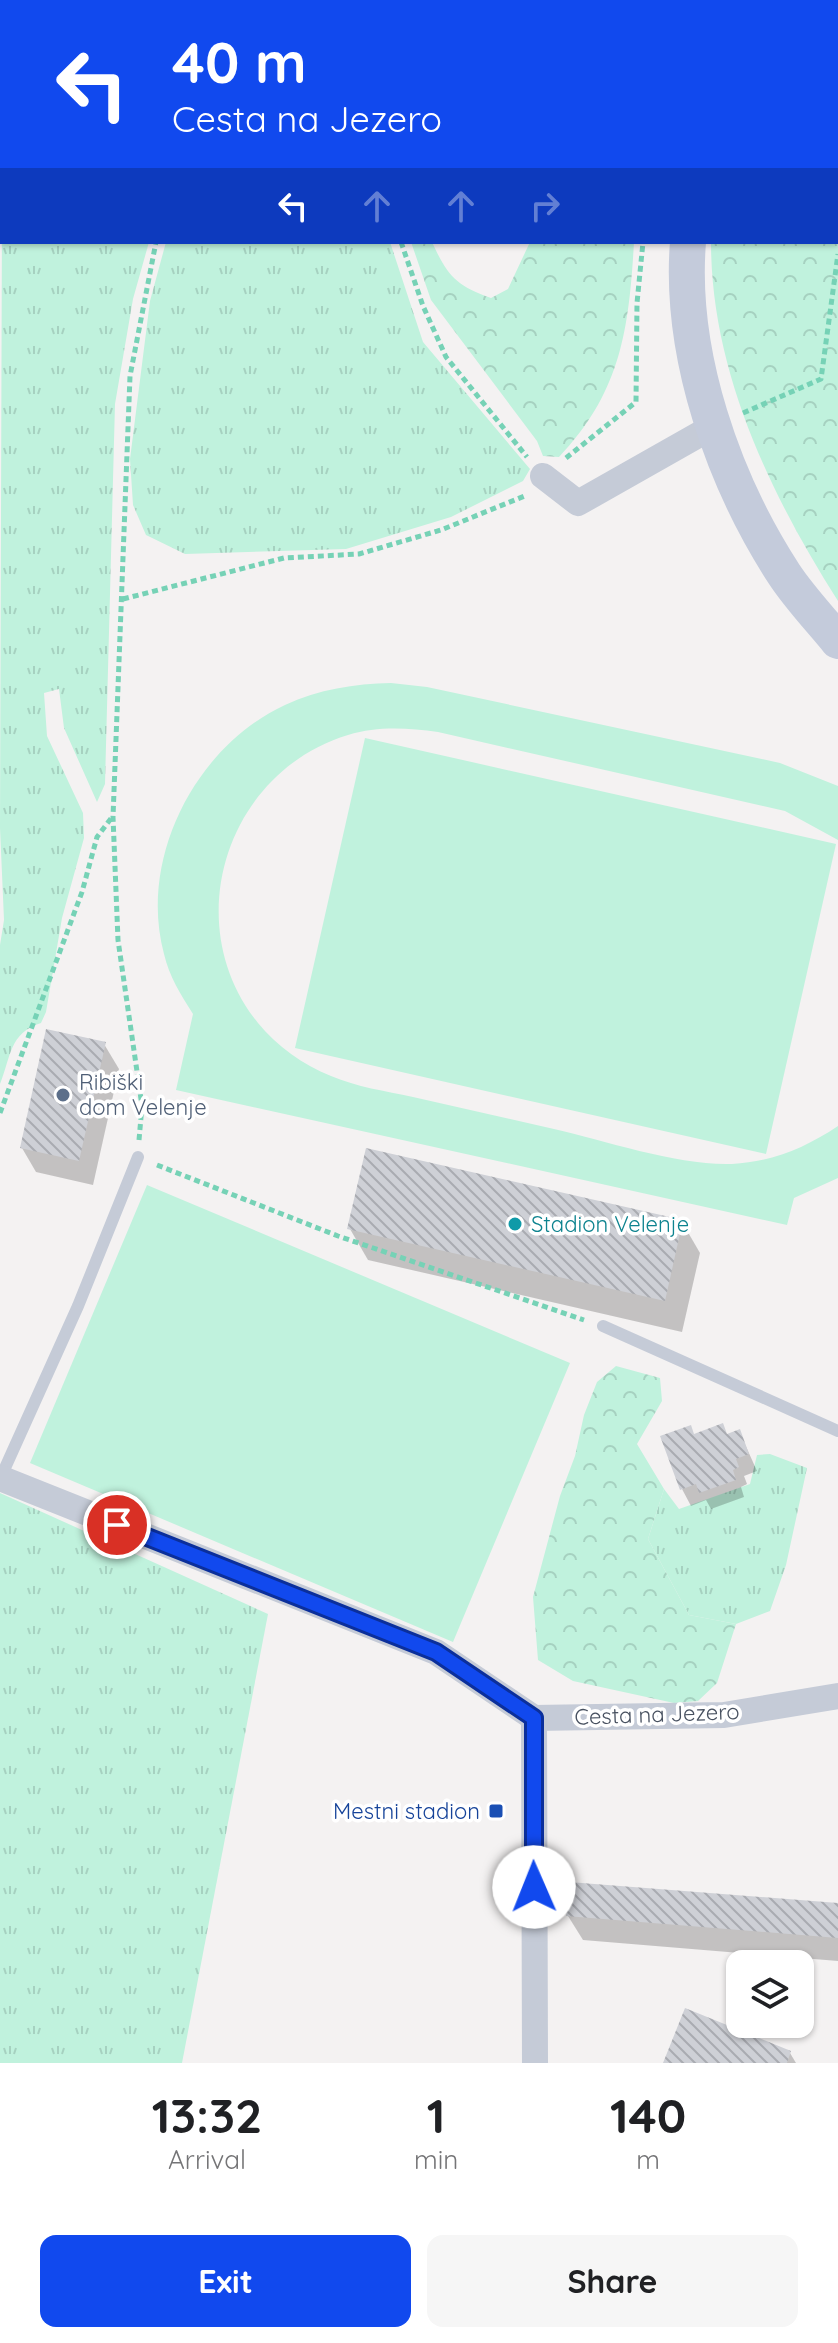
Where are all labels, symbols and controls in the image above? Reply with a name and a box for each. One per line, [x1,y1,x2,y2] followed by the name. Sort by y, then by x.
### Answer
[172,27,307,97] text: 40 m
[40,32,144,136] icon: left
[172,96,442,141] text: Cesta na Jezero
[271,184,315,228] icon: left
[355,184,399,228] icon: ahead
[439,184,483,228] icon: ahead
[523,184,567,228] icon: right
[79,1068,207,1121] place label: Ribiški dom Velenje
[54,1086,72,1104] marker: Ribiški dom Velenje
[531,1210,689,1238] place label: Stadion Velenje
[506,1215,524,1233] marker: Stadion Velenje
[83,1491,151,1559] pin
[95,1503,139,1547] icon: arrive
[574,1697,740,1731] street label: Cesta na Jezero
[333,1797,480,1825] place label: Mestni stadion
[487,1802,505,1820] marker: Mestni stadion
[492,1845,576,1929] position arrow
[726,1950,814,2038] map controls
[726,1950,814,2038] button: layers
[152,2085,262,2145] text: 13:32
[427,2085,445,2145] text: 1
[610,2085,686,2145] text: 140
[168,2143,246,2176] text: Arrival
[414,2143,458,2176] text: min
[636,2143,660,2176] text: m
[40,2235,411,2327] button: Exit
[427,2235,798,2327] button: Share

